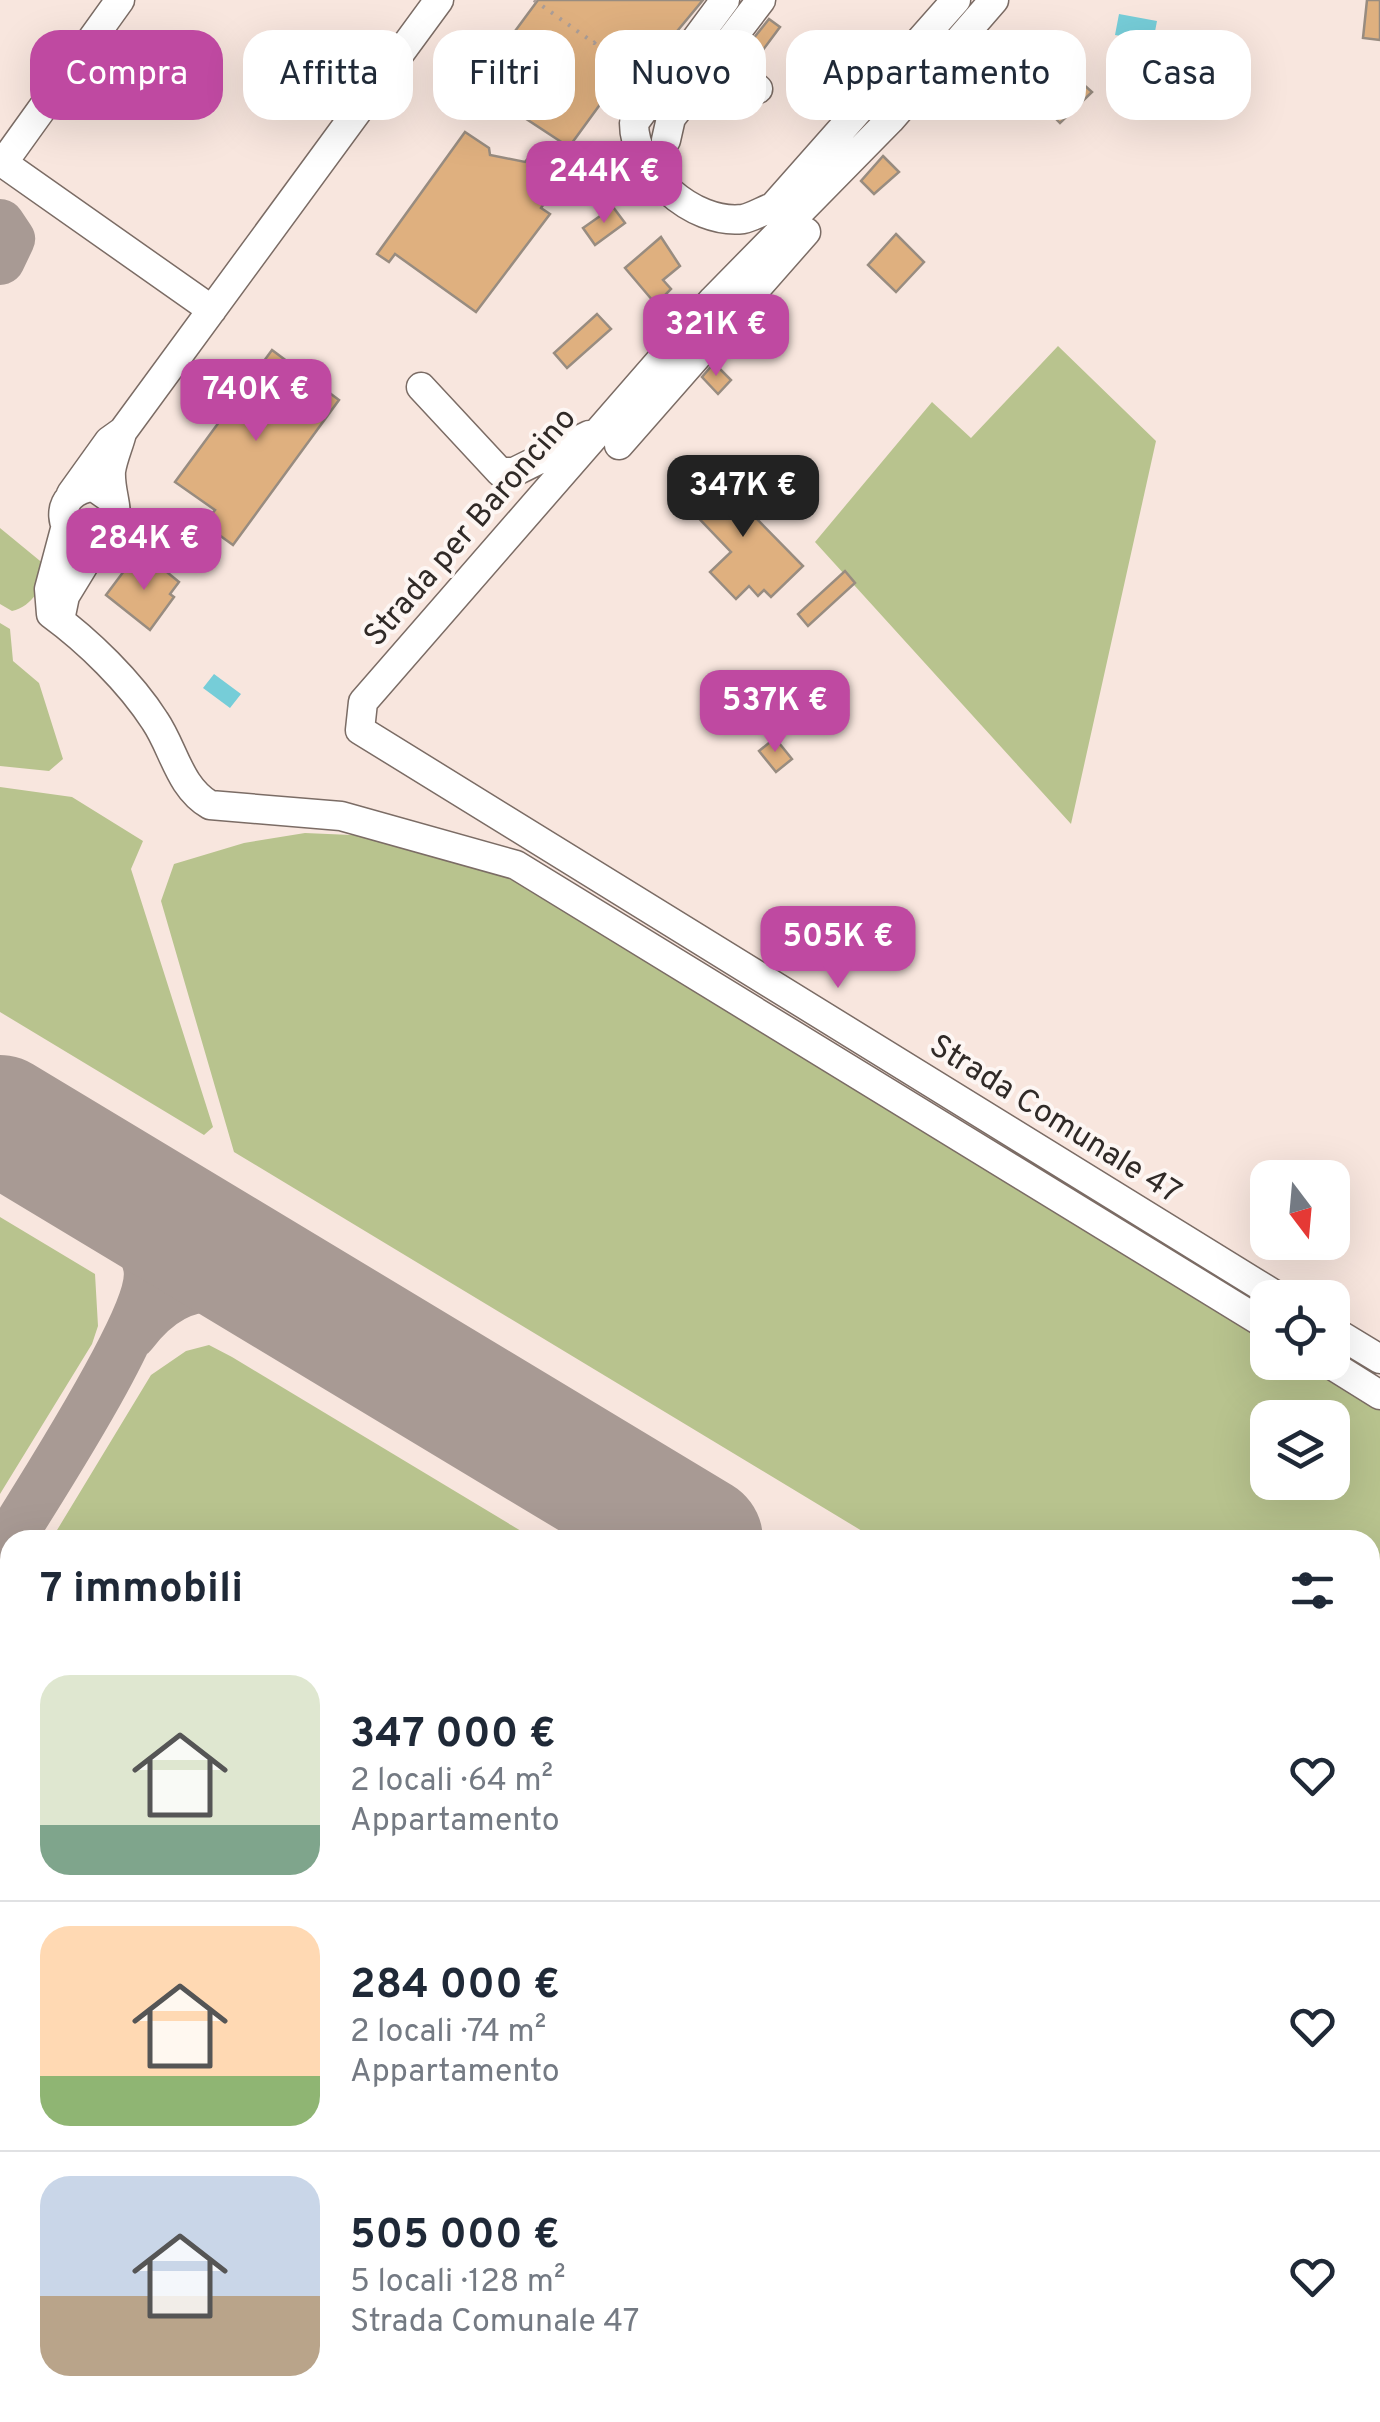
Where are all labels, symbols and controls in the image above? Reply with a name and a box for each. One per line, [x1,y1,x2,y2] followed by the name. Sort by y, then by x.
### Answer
[30,30,223,120] chip: Compra
[243,30,413,120] chip: Affitta
[433,30,575,120] chip: Filtri
[595,30,766,120] chip: Nuovo
[786,30,1086,120] chip: Appartamento
[1106,30,1251,120] chip: Casa
[523,141,685,226] pin: 244K €
[548,153,660,193] text: 244K €
[635,294,797,379] pin: 321K €
[665,306,767,346] text: 321K €
[175,359,337,444] pin: 740K €
[202,371,310,411] text: 740K €
[356,400,586,656] street label: Strada per Baroncino
[662,455,824,540] pin: 347K €
[689,467,797,507] text: 347K €
[63,508,225,593] pin: 284K €
[88,520,200,560] text: 284K €
[694,670,856,755] pin: 537K €
[722,682,828,722] text: 537K €
[757,906,919,991] pin: 505K €
[782,918,894,958] text: 505K €
[921,1027,1188,1214] street label: Strada Comunale 47
[1250,1160,1350,1260] north arrow
[1250,1160,1350,1500] map controls
[1250,1280,1350,1380] button: locate
[1250,1400,1350,1500] button: layers
[1285,1563,1340,1618] icon: filters
[40,1564,243,1617] text: 7 immobili
[350,1709,556,1762] text: 347 000 €
[120,1715,240,1835] icon: home
[1285,1748,1340,1803] icon: heart
[350,1762,553,1802] text: 2 locali · 64 m²
[350,1802,560,1842] text: Appartamento
[350,1960,560,2013] text: 284 000 €
[120,1966,240,2086] icon: home
[1285,1999,1340,2054] icon: heart
[350,2013,546,2053] text: 2 locali · 74 m²
[350,2053,560,2093] text: Appartamento
[350,2210,560,2263] text: 505 000 €
[120,2216,240,2336] icon: home
[1285,2249,1340,2304] icon: heart
[350,2263,566,2303] text: 5 locali · 128 m²
[350,2303,639,2343] text: Strada Comunale 47

